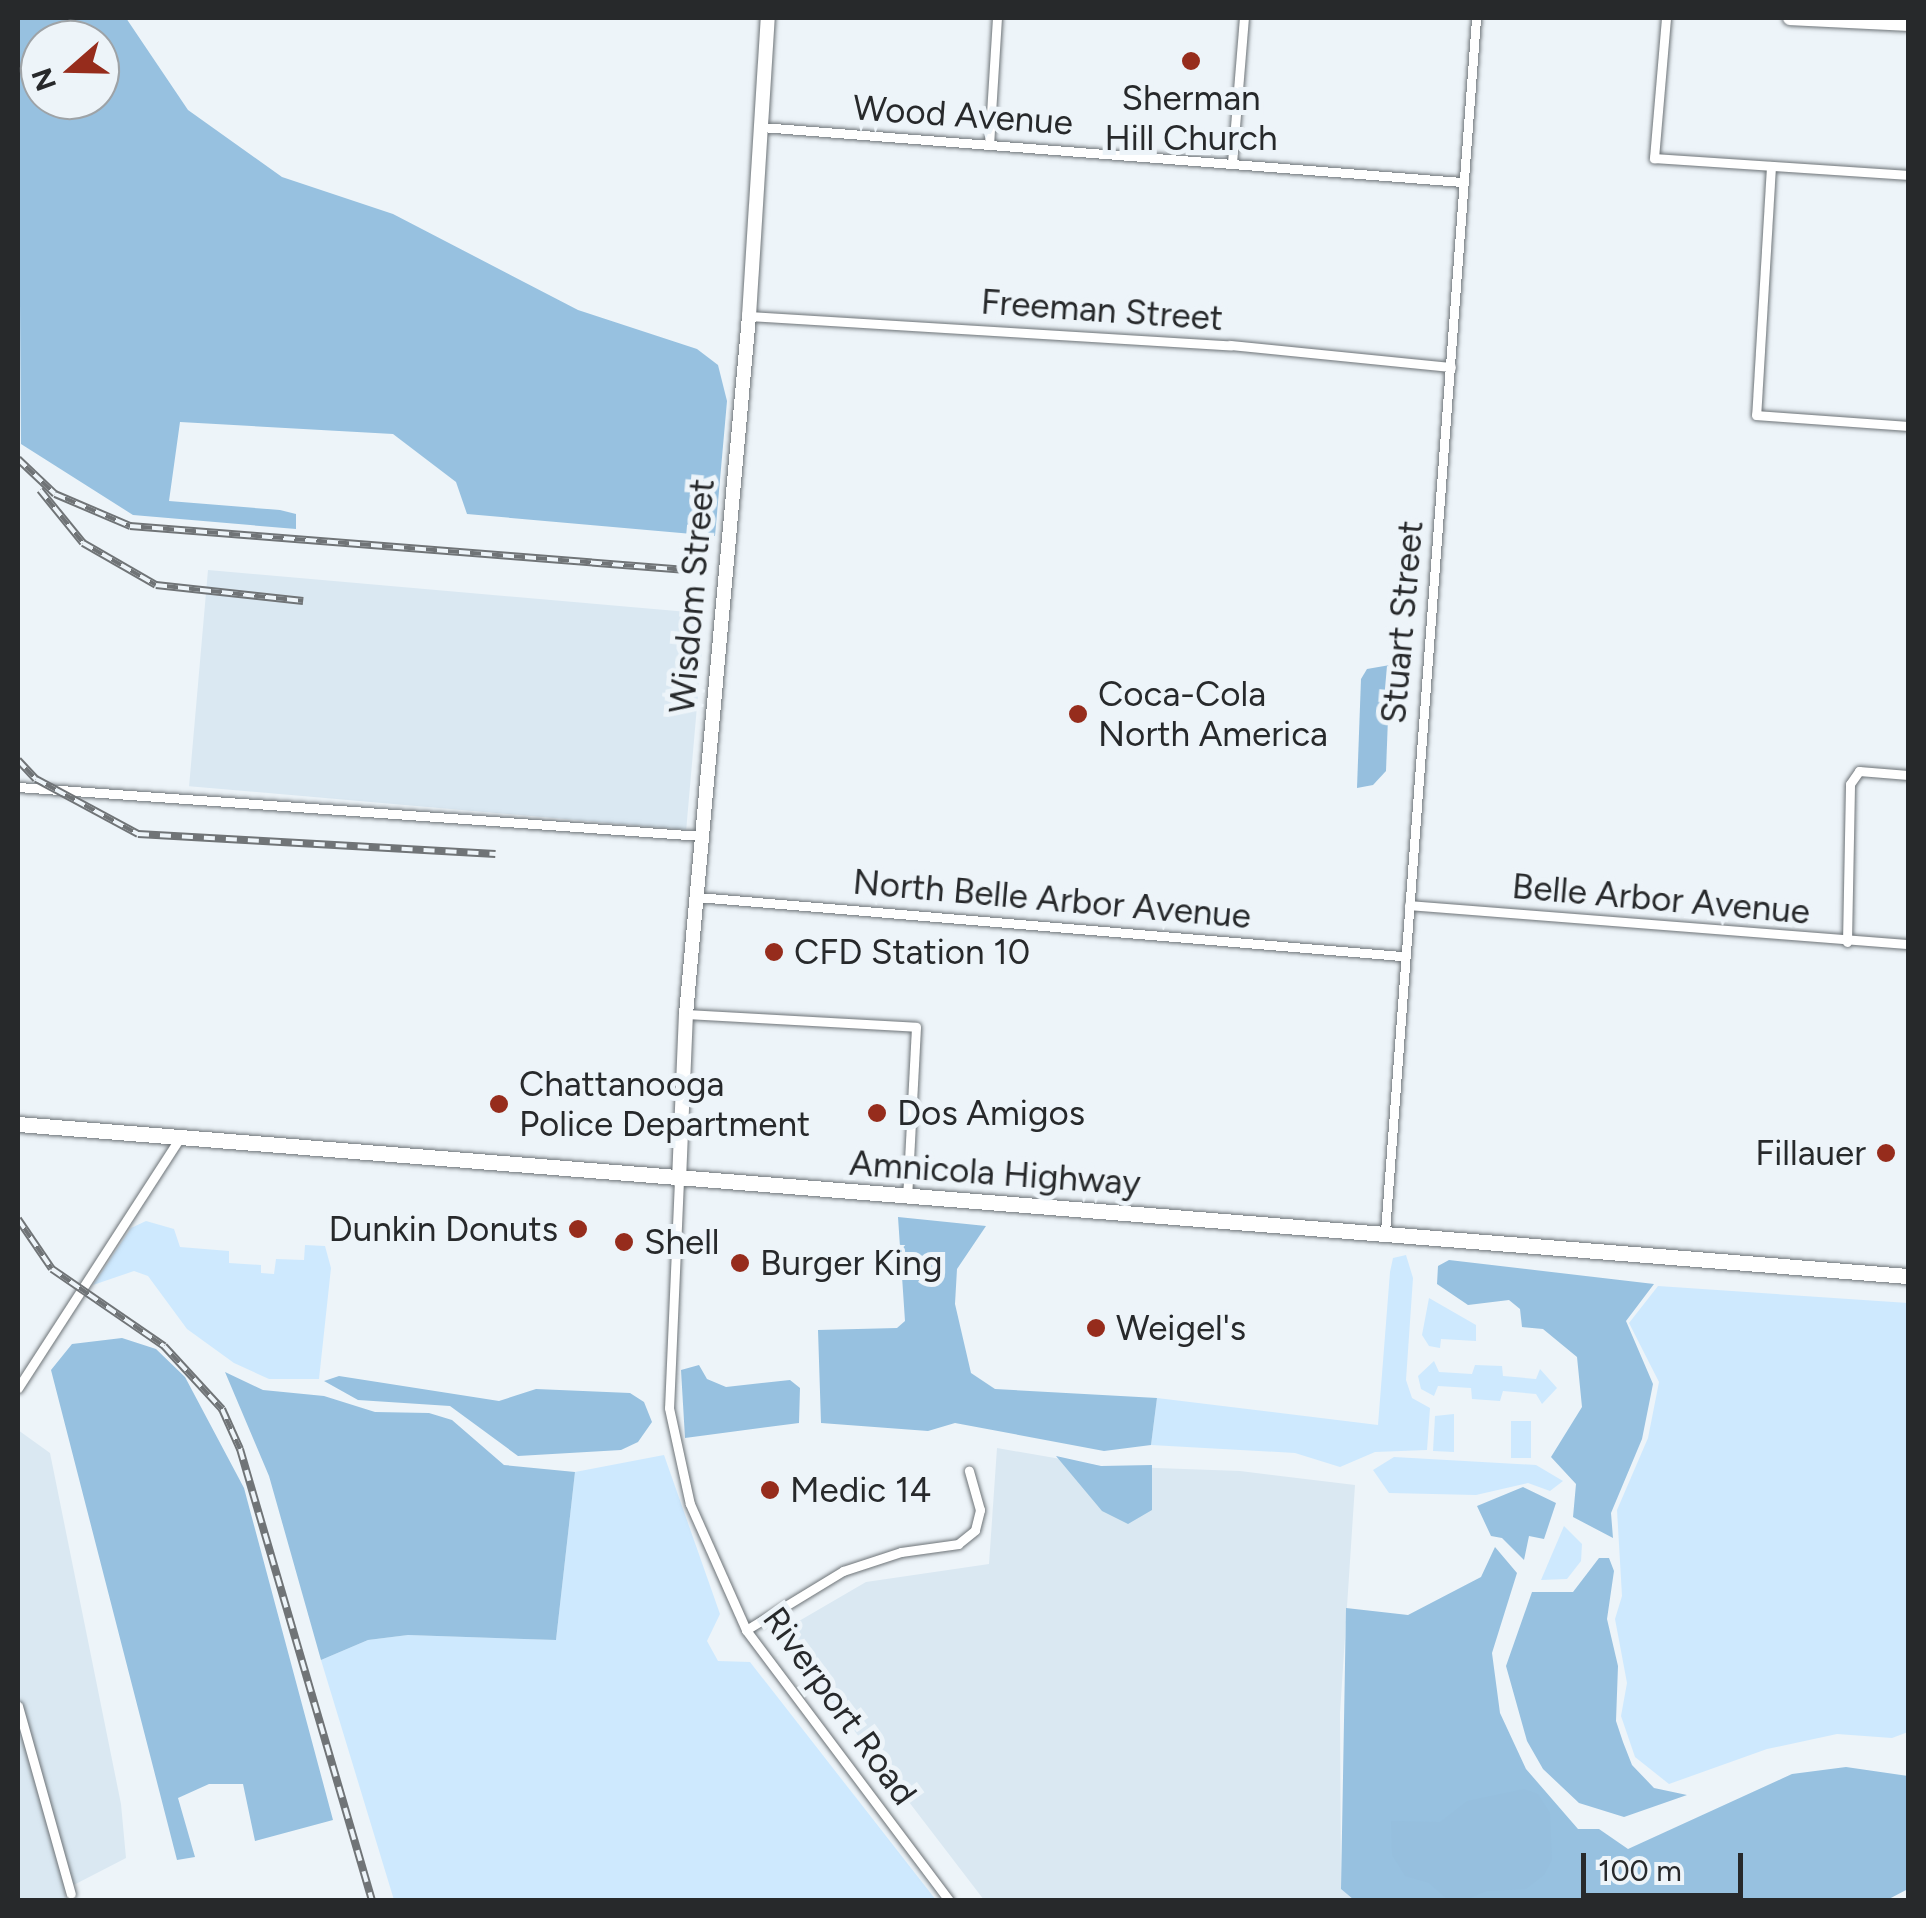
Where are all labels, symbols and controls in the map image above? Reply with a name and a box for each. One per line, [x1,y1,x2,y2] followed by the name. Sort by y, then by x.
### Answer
[20,20,120,120] north arrow
[1180,50,1202,72] marker: Sherman Hill Church
[24,64,63,96] text: N
[1104,77,1278,159] place label: Sherman Hill Church
[852,86,1074,144] street label: Wood Avenue
[980,281,1224,339] street label: Freeman Street
[661,477,723,715] street label: Wisdom Street
[1372,519,1432,725] street label: Stuart Street
[1098,673,1328,755] place label: Coca-Cola North America
[1067,703,1089,725] marker: Coca-Cola North America
[851,861,1253,937] street label: North Belle Arbor Avenue
[1510,865,1812,933] street label: Belle Arbor Avenue
[794,931,1030,973] place label: CFD Station 10
[763,941,785,963] marker: CFD Station 10
[519,1063,810,1145] place label: Chattanooga Police Department
[897,1092,1085,1134] place label: Dos Amigos
[488,1093,510,1115] marker: Chattanooga Police Department
[866,1102,888,1124] marker: Dos Amigos
[1755,1132,1866,1174] place label: Fillauer
[848,1142,1142,1204] street label: Amnicola Highway
[1875,1142,1897,1164] marker: Fillauer
[329,1208,558,1250] place label: Dunkin Donuts
[567,1218,589,1240] marker: Dunkin Donuts
[644,1221,720,1263] place label: Shell
[613,1231,635,1253] marker: Shell
[760,1242,942,1284] place label: Burger King
[729,1252,751,1274] marker: Burger King
[1116,1307,1246,1349] place label: Weigel's
[1085,1317,1107,1339] marker: Weigel's
[790,1469,931,1511] place label: Medic 14
[759,1479,781,1501] marker: Medic 14
[754,1599,926,1813] street label: Riverport Road
[1586,1833,1748,1895] scale bar
[1598,1852,1682,1889] text: 100 m

